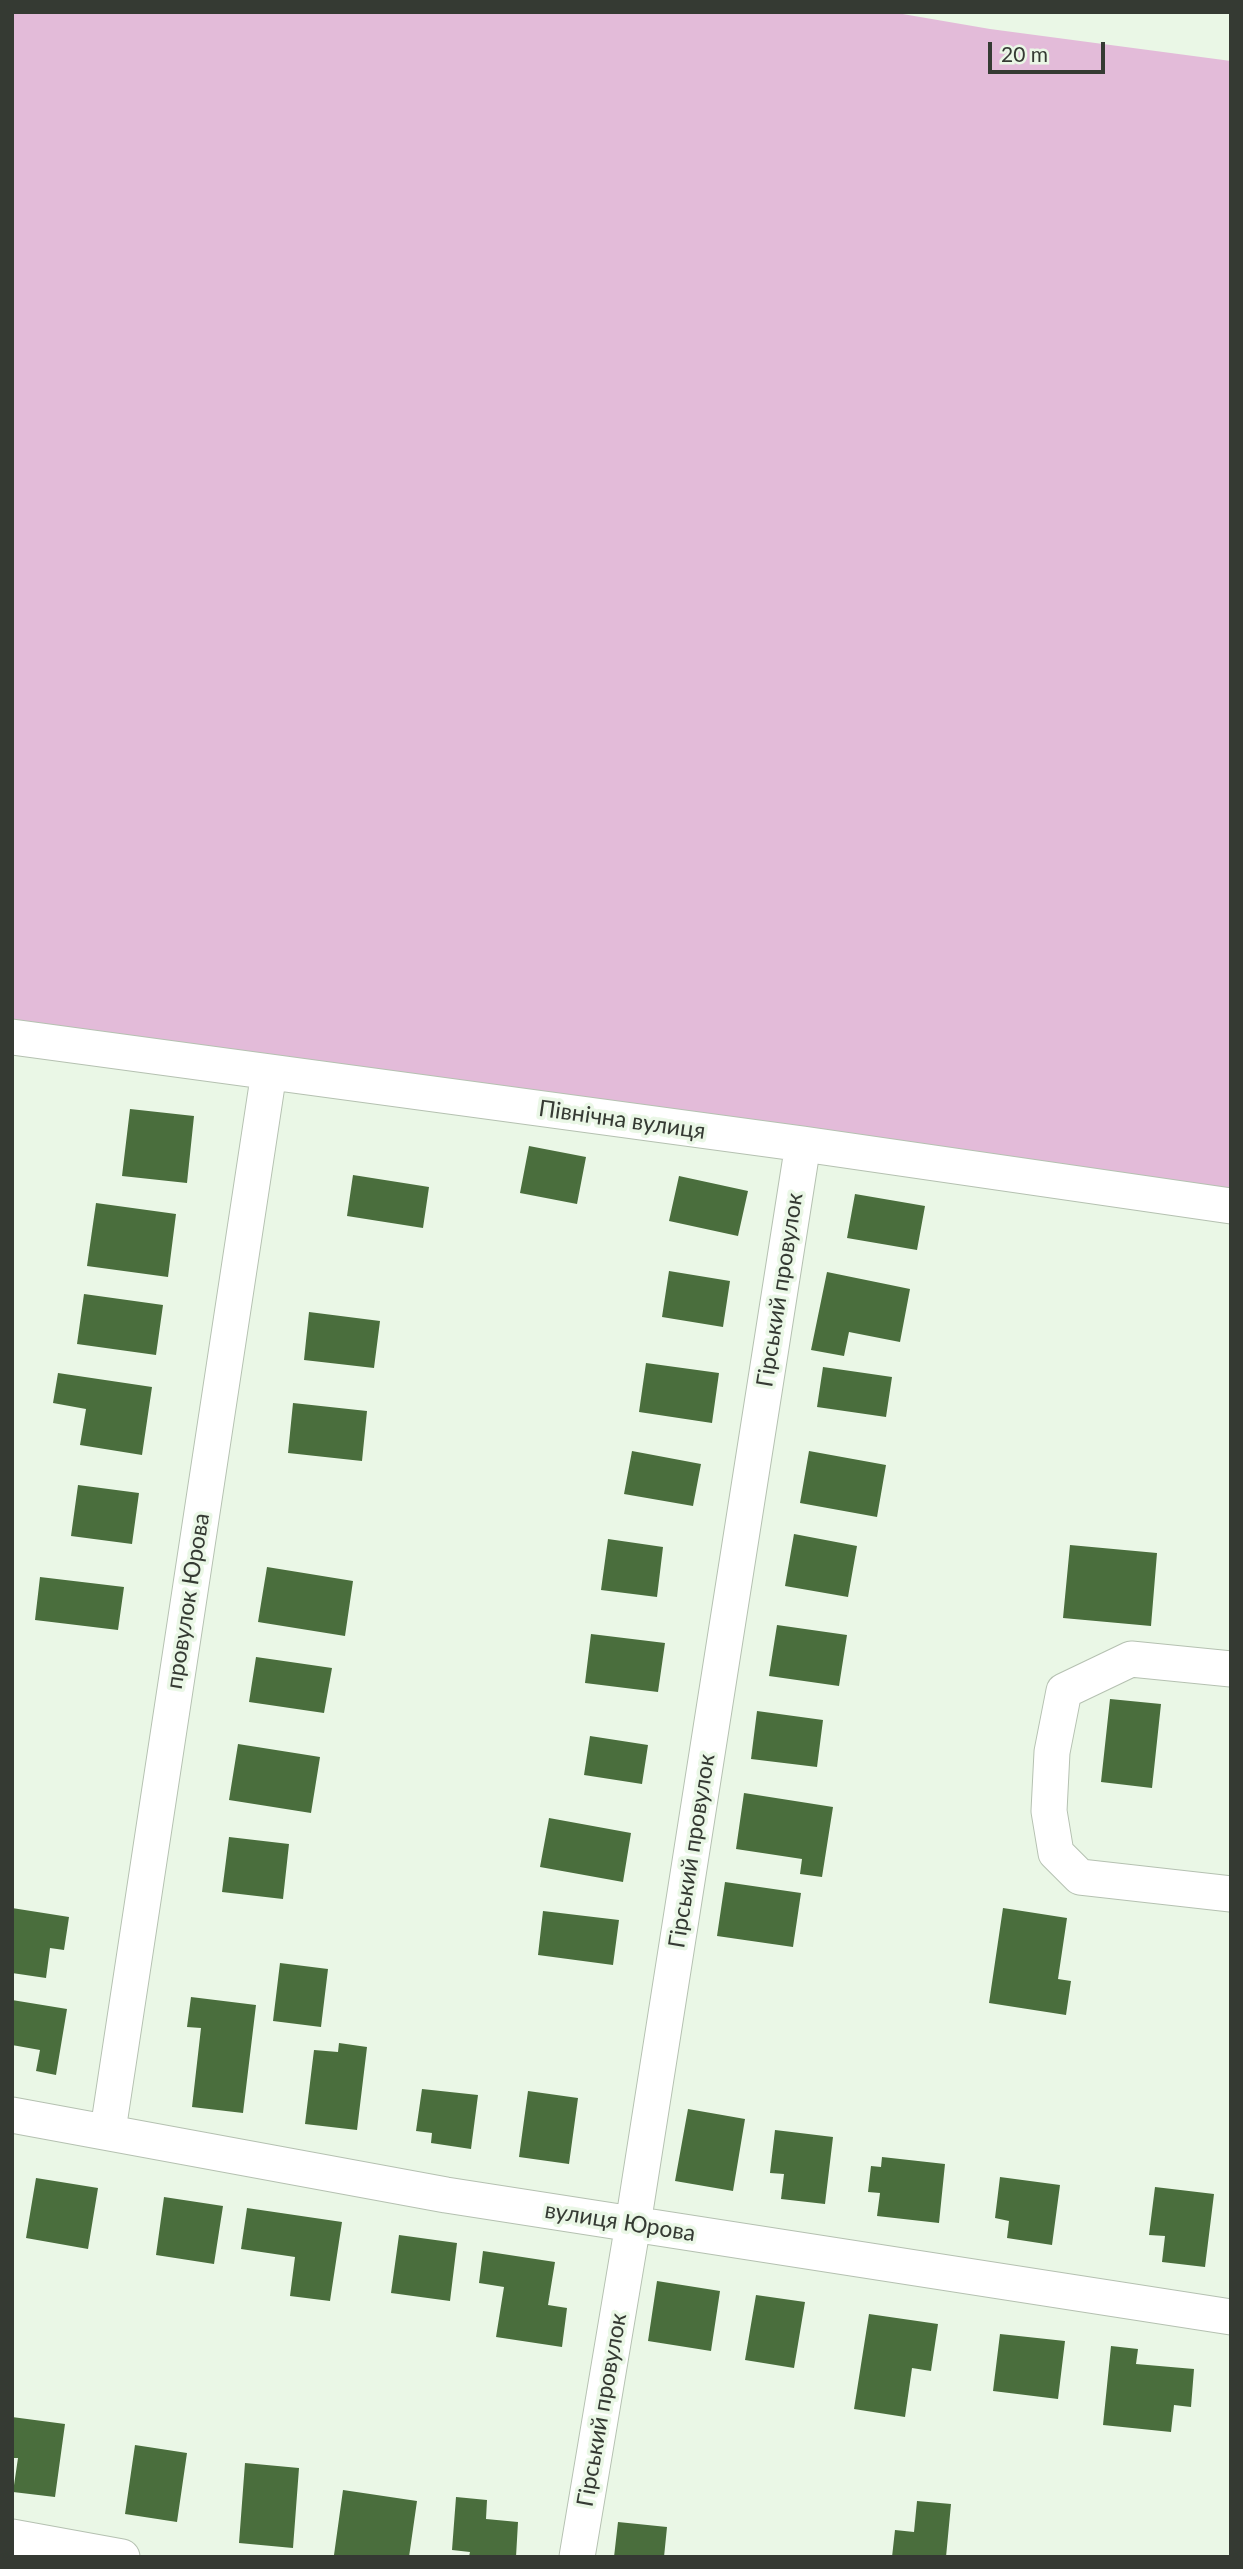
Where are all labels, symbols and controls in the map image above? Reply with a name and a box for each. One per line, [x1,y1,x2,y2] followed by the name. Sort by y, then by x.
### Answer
[991,28,1108,72] scale bar
[1001,41,1048,66] text: 20 m
[537,1095,707,1145] street label: Північна вулиця
[751,1191,809,1389] street label: Гірський провулок
[160,1511,216,1691] street label: провулок Юрова
[663,1752,721,1950] street label: Гірський провулок
[543,2196,697,2248] street label: вулиця Юрова
[571,2311,633,2509] street label: Гірський провулок

